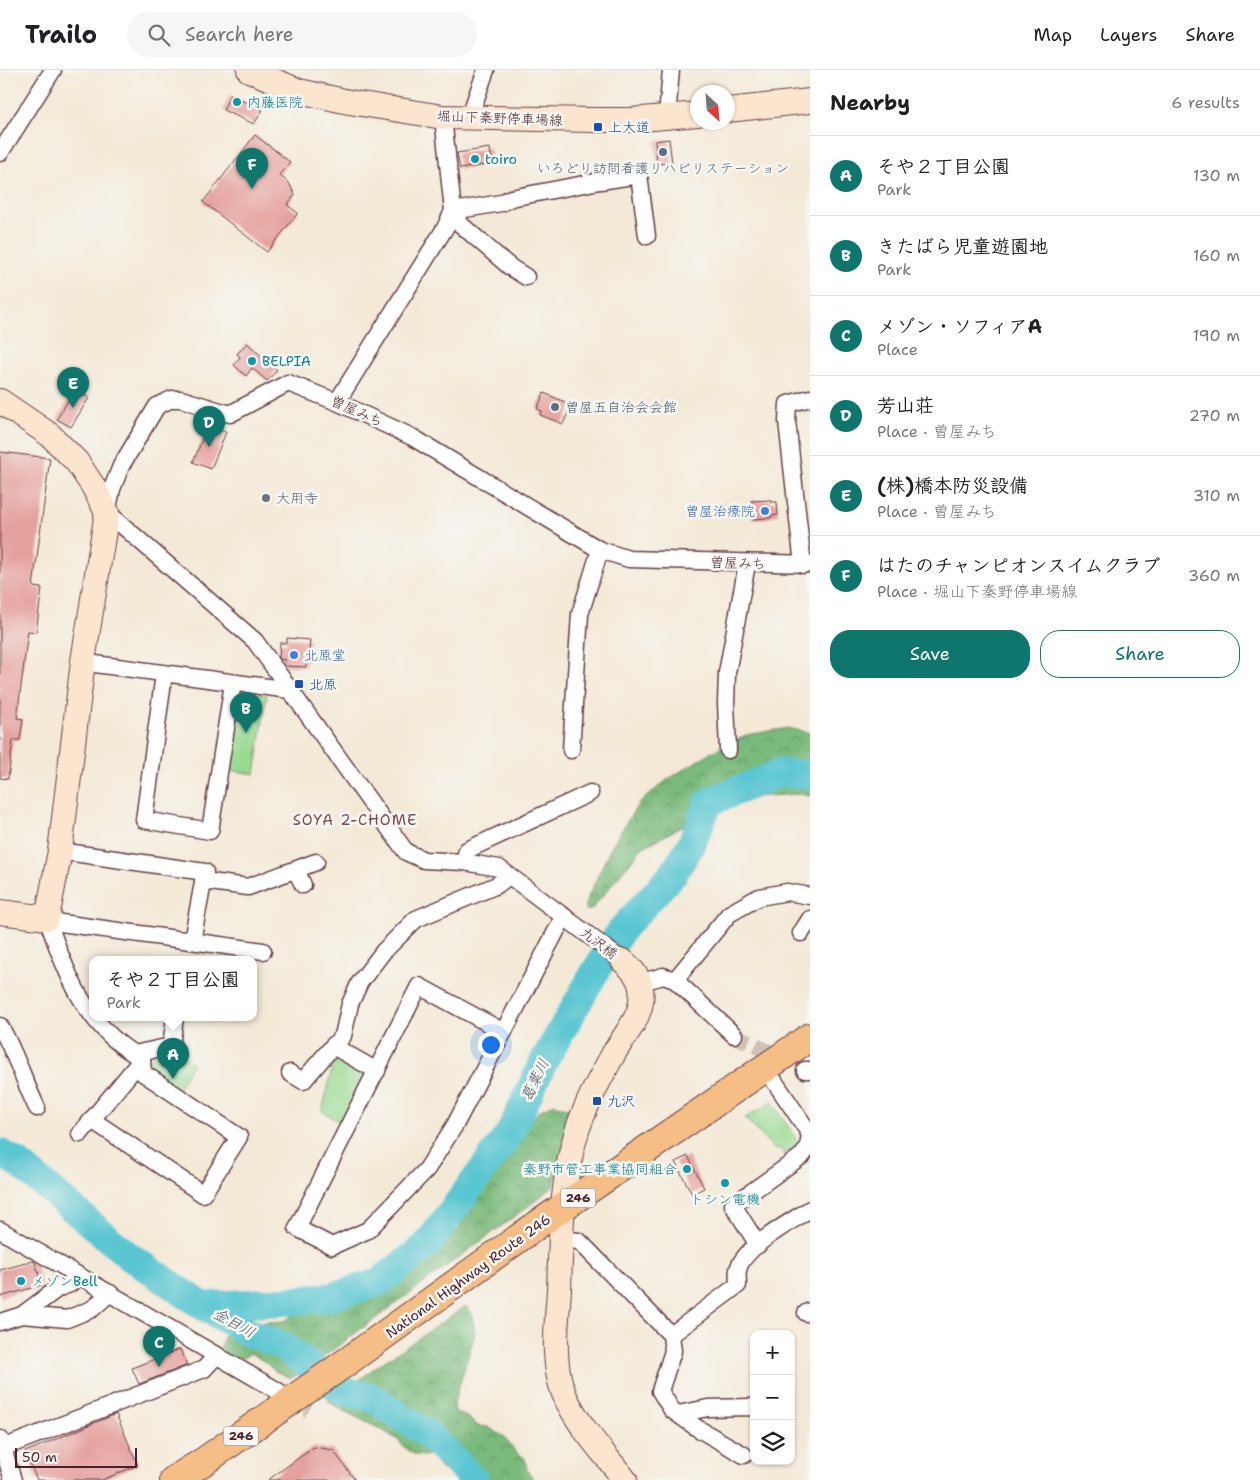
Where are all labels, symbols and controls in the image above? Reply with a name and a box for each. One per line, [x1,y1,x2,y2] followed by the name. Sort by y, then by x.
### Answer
[127,12,477,57] search box
[25,19,97,51] text: Trailo
[145,21,173,49] icon: search
[185,22,294,47] text: Search here
[1034,23,1072,47] text: Map
[1100,23,1157,47] text: Layers
[1185,23,1235,47] text: Share
[690,85,735,130] north arrow
[830,89,910,117] text: Nearby
[1171,92,1240,113] text: 6 results
[247,93,303,111] place label: 内藤医院
[231,96,243,108] marker: 内藤医院
[437,107,563,129] street label: 堀山下秦野停車場線
[608,118,650,136] place label: 上大道
[592,121,604,133] marker: 上大道
[657,146,669,158] marker: いろどり訪問看護リハビリステーション
[236,148,268,189] pin: F
[485,150,517,168] place label: toiro
[469,153,481,165] marker: toiro
[877,154,1010,179] text: そや２丁目公園
[537,159,789,177] place label: いろどり訪問看護リハビリステーション
[840,165,852,186] text: A
[1193,165,1240,186] text: 130 m
[877,179,911,200] text: Park
[877,234,1048,259] text: きたばら児童遊園地
[841,245,851,266] text: B
[1193,245,1240,266] text: 160 m
[877,259,911,280] text: Park
[877,314,1042,339] text: メゾン・ソフィアA
[841,325,851,346] text: C
[1193,325,1240,346] text: 190 m
[877,339,918,360] text: Place
[262,352,311,370] place label: BELPIA
[246,355,258,367] marker: BELPIA
[57,367,89,408] pin: E
[328,392,386,430] street label: 曽屋みち
[877,393,934,418] text: 芳山荘
[565,398,677,416] place label: 曽屋五自治会会館
[549,401,561,413] marker: 曽屋五自治会会館
[840,405,852,426] text: D
[1189,405,1240,426] text: 270 m
[193,406,225,447] pin: D
[877,421,997,442] text: Place · 曽屋みち
[877,473,1028,498] text: (株)橋本防災設備
[841,485,851,506] text: E
[1193,485,1240,506] text: 310 m
[276,489,318,507] place label: 大用寺
[260,492,272,504] marker: 大用寺
[877,501,997,522] text: Place · 曽屋みち
[685,502,755,520] place label: 曽屋治療院
[759,505,771,517] marker: 曽屋治療院
[710,553,766,573] street label: 曽屋みち
[877,553,1160,578] text: はたのチャンピオンスイムクラブ
[841,565,851,586] text: F
[1188,565,1240,586] text: 360 m
[877,581,1077,602] text: Place · 堀山下秦野停車場線
[830,630,1030,678] button: Save
[1040,630,1240,678] button: Share
[304,646,346,664] place label: 北原堂
[288,649,300,661] marker: 北原堂
[309,675,337,693] place label: 北原
[293,678,305,690] marker: 北原
[230,692,262,733] pin: B
[293,810,417,830] district label: SOYA 2-CHOME
[577,923,621,963] street label: 九沢橋
[89,956,257,1021] popup
[106,967,240,992] text: そや２丁目公園
[106,992,141,1013] text: Park
[478,1032,504,1058] your location
[157,1038,189,1079] pin: A
[516,1055,554,1105] water label: 葛葉川
[607,1092,635,1110] place label: 九沢
[591,1095,603,1107] marker: 九沢
[523,1160,677,1178] place label: 秦野市管工事業協同組合
[681,1163,693,1175] marker: 秦野市管工事業協同組合
[719,1177,731,1189] marker: トシン電機
[560,1188,596,1208] road number: 246
[690,1190,760,1208] place label: トシン電機
[382,1210,554,1342] street label: National Highway Route 246
[31,1272,98,1290] place label: メゾンBell
[15,1275,27,1287] marker: メゾンBell
[209,1303,259,1343] water label: 金目川
[143,1326,175,1367] pin: C
[750,1330,795,1465] map controls
[750,1330,795,1375] button: +
[750,1375,795,1420] button: −
[750,1420,795,1465] button: layers
[224,1426,258,1445] road number: 246
[15,1445,138,1468] scale bar
[22,1448,57,1466] text: 50 m

